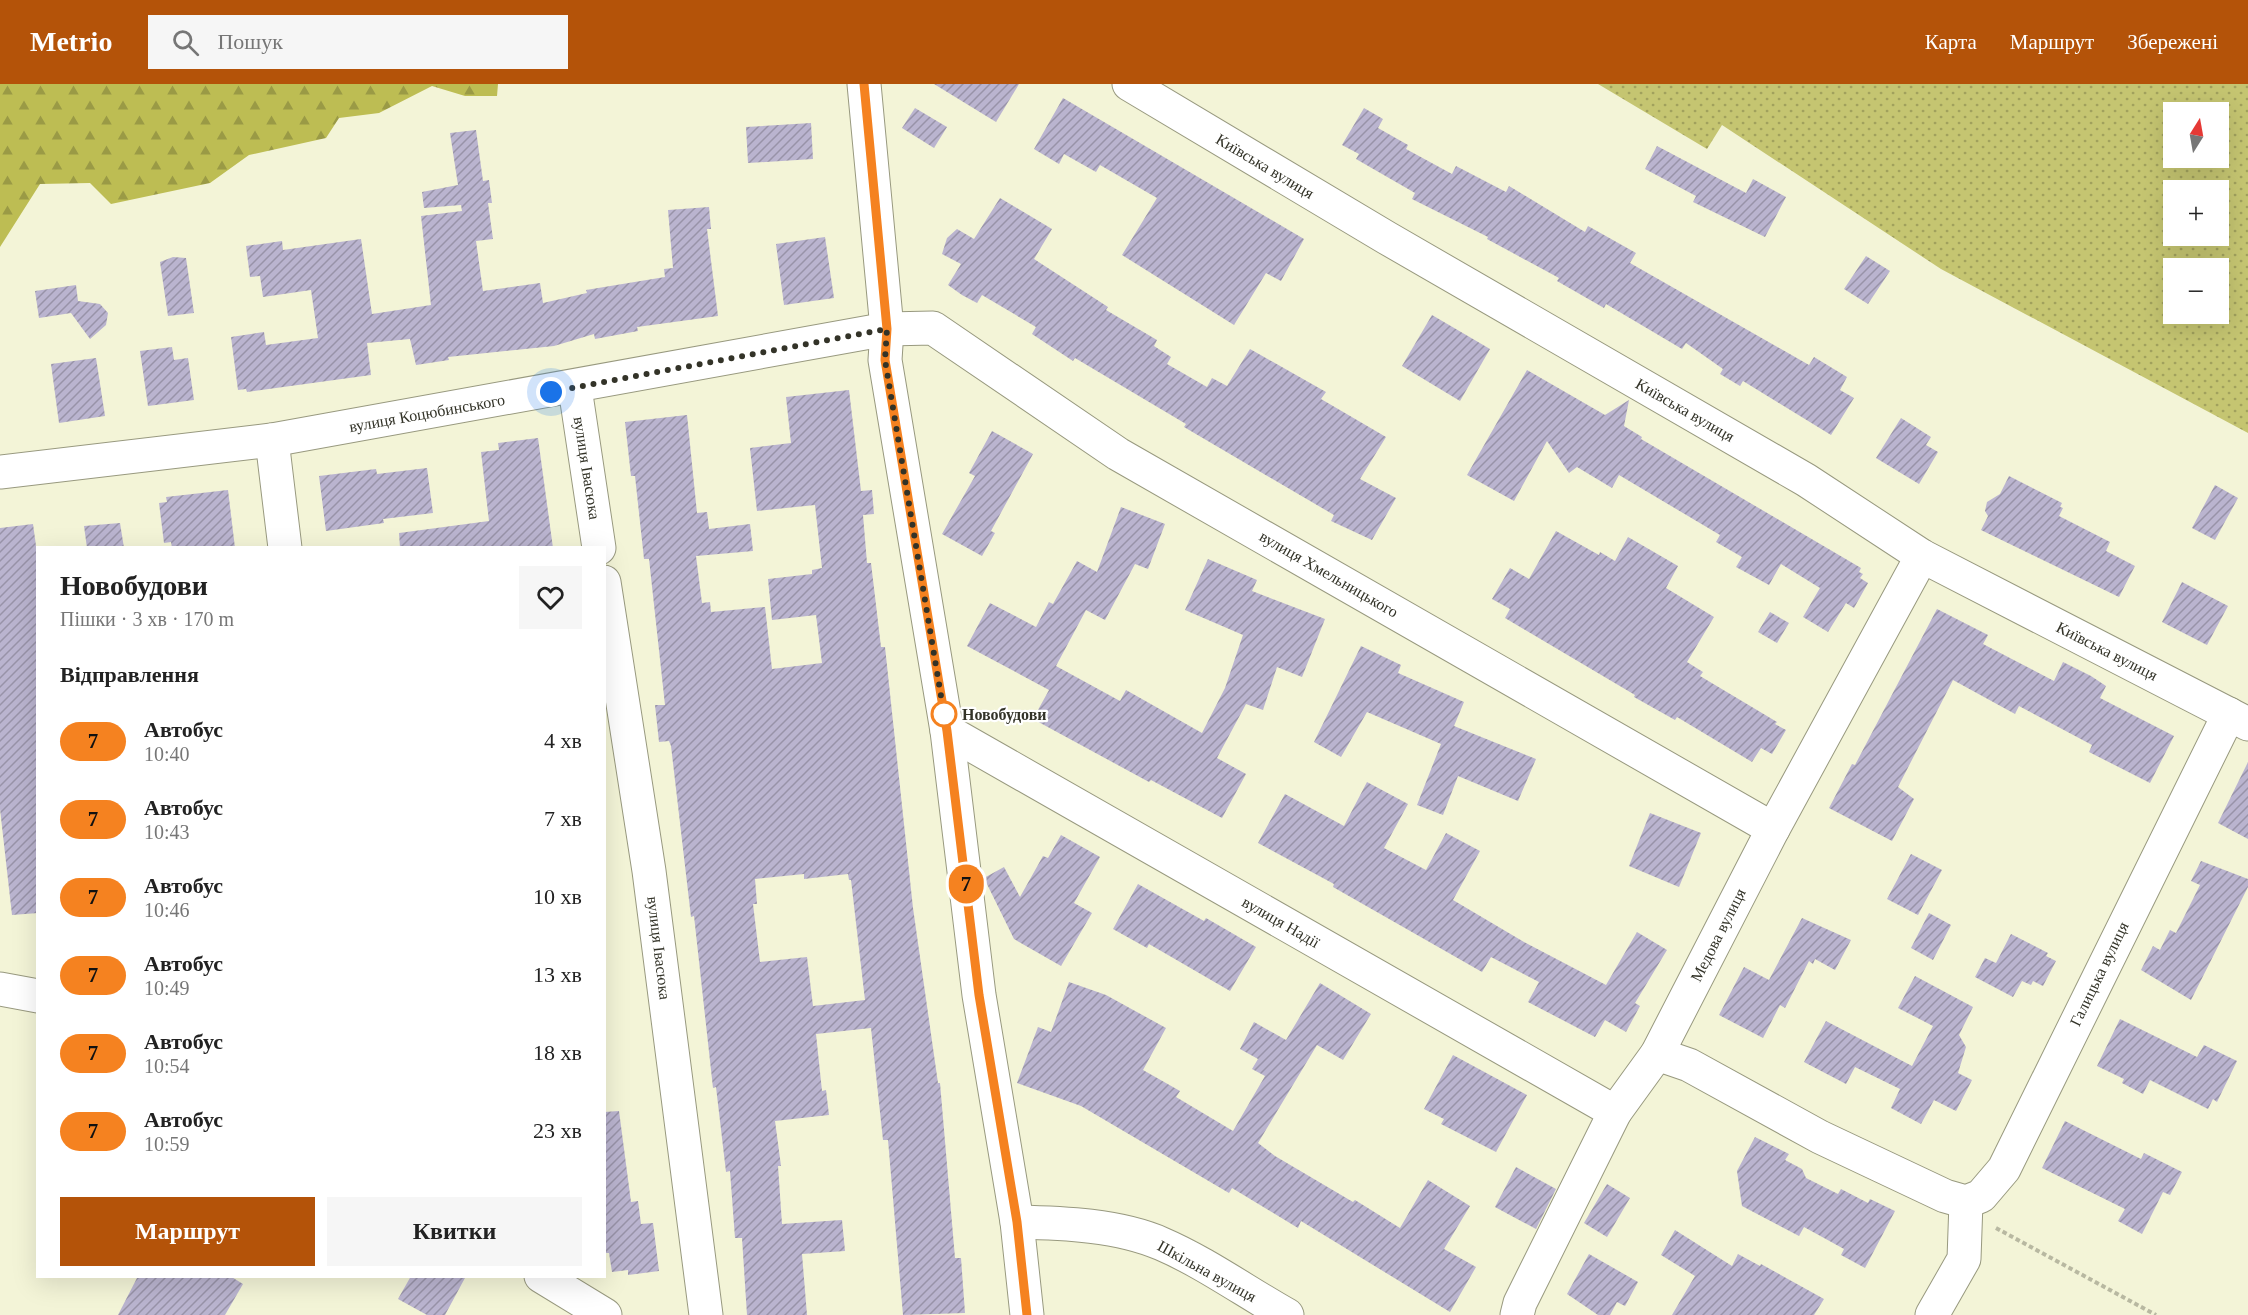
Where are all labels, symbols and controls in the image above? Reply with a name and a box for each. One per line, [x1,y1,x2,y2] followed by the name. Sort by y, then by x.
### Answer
[148,15,568,69] search box
[30,26,112,57] text: Metrio
[169,26,202,59] icon: search
[217,29,283,54] text: Пошук
[1925,30,1977,54] text: Карта
[2010,30,2094,54] text: Маршрут
[2127,30,2218,54] text: Збережені
[2163,102,2229,168] north arrow
[2163,102,2229,324] map controls
[1213,130,1317,203] street label: Київська вулиця
[2163,180,2229,246] button: +
[2163,258,2229,324] button: −
[1632,375,1738,446] street label: Київська вулиця
[536,377,566,407] your location
[348,391,506,436] street label: вулиця Коцюбинського
[569,415,604,521] street label: вулиця Івасюка
[1256,527,1401,621] street label: вулиця Хмельницького
[519,566,582,629] button: heart
[60,570,208,601] text: Новобудови
[60,608,234,630] text: Пішки · 3 хв · 170 m
[2053,618,2161,685] street label: Київська вулиця
[60,662,199,687] text: Відправлення
[931,701,957,727] marker: Новобудови
[962,706,1047,724] place label: Новобудови
[144,717,223,742] text: Автобус
[544,728,582,753] text: 4 хв
[88,729,98,753] text: 7
[144,743,190,765] text: 10:40
[144,795,223,820] text: Автобус
[544,806,582,831] text: 7 хв
[88,807,98,831] text: 7
[144,821,190,843] text: 10:43
[946,864,986,904] line badge: 7
[961,872,971,896] text: 7
[144,873,223,898] text: Автобус
[533,884,582,909] text: 10 хв
[88,885,98,909] text: 7
[1687,885,1750,985] street label: Медова вулиця
[1239,893,1323,952] street label: вулиця Надії
[643,895,674,1001] street label: вулиця Івасюка
[144,899,190,921] text: 10:46
[2066,919,2133,1029] street label: Галицька вулиця
[144,951,223,976] text: Автобус
[533,962,582,987] text: 13 хв
[88,963,98,987] text: 7
[144,977,190,999] text: 10:49
[144,1029,223,1054] text: Автобус
[533,1040,582,1065] text: 18 хв
[88,1041,98,1065] text: 7
[144,1055,190,1077] text: 10:54
[144,1107,223,1132] text: Автобус
[533,1118,582,1143] text: 23 хв
[88,1119,98,1143] text: 7
[144,1133,190,1155] text: 10:59
[60,1197,315,1266] button: Маршрут
[327,1197,582,1266] button: Квитки
[1154,1237,1260,1306] street label: Шкільна вулиця

